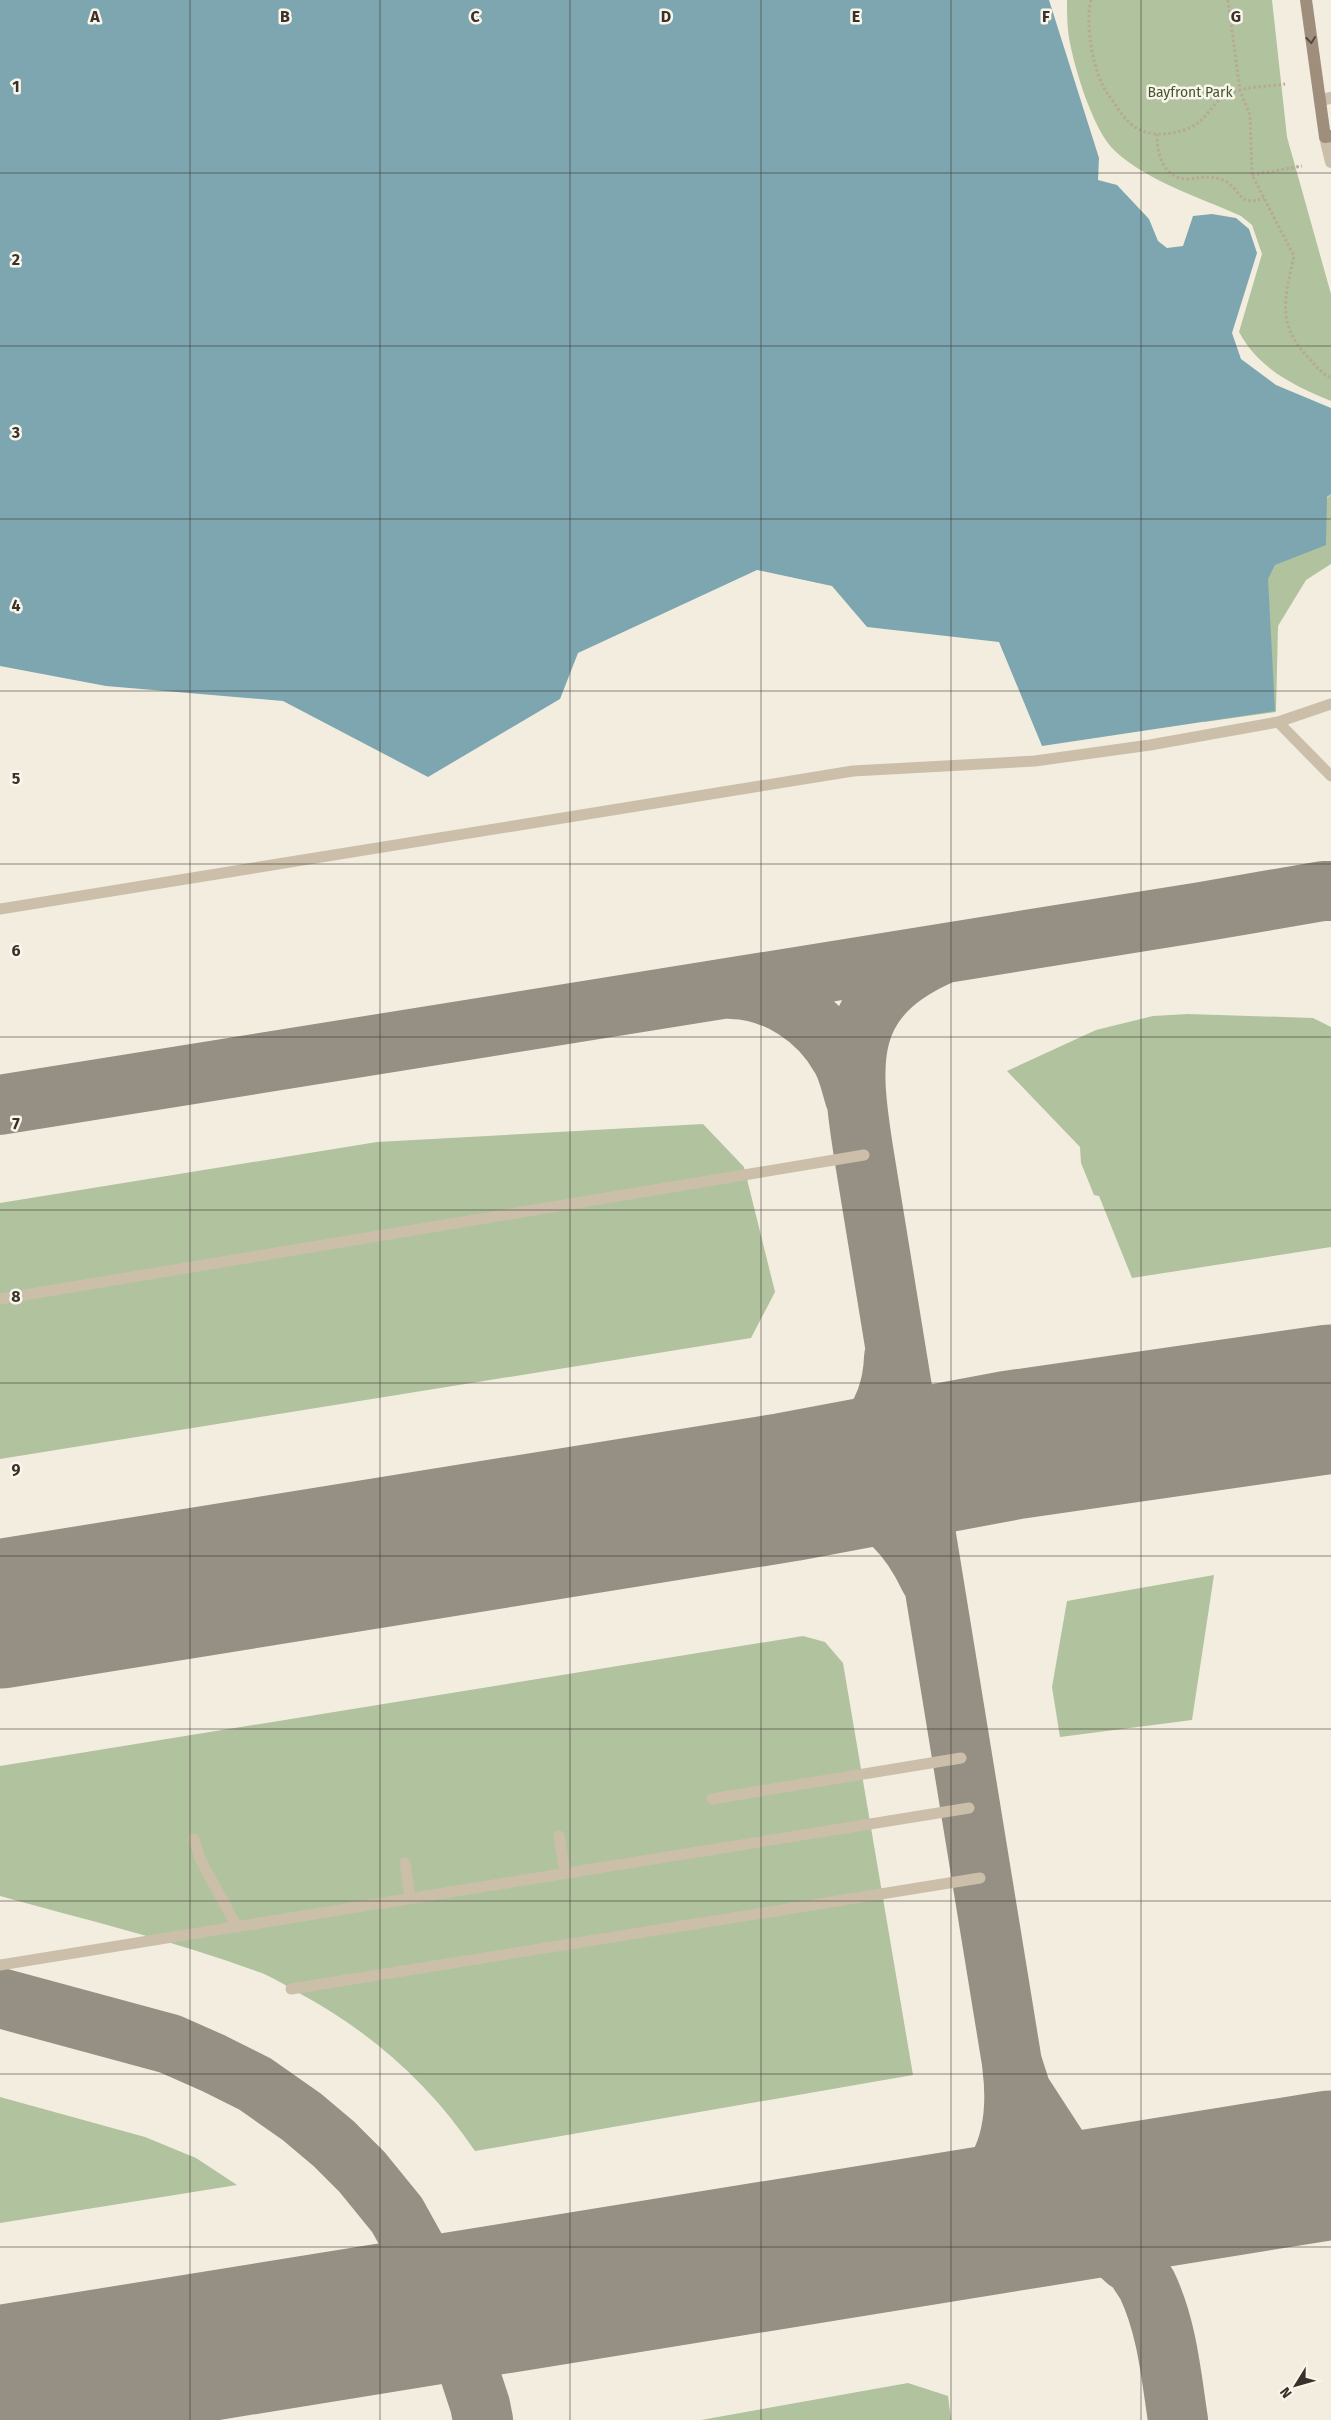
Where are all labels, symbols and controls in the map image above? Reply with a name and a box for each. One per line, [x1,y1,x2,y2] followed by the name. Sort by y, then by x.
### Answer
[89,7,100,26] text: A
[280,7,290,26] text: B
[470,7,480,26] text: C
[661,7,671,26] text: D
[852,7,860,26] text: E
[1042,7,1050,26] text: F
[1231,7,1241,26] text: G
[1305,36,1316,44] one-way arrow
[12,77,20,96] text: 1
[1147,84,1233,101] park label: Bayfront Park
[12,250,20,269] text: 2
[11,423,20,442] text: 3
[11,596,21,615] text: 4
[12,769,21,788] text: 5
[11,941,21,960] text: 6
[12,1114,20,1133] text: 7
[11,1287,21,1306] text: 8
[12,1460,21,1479] text: 9
[1271,2360,1321,2410] north arrow
[1276,2384,1296,2401] text: N

